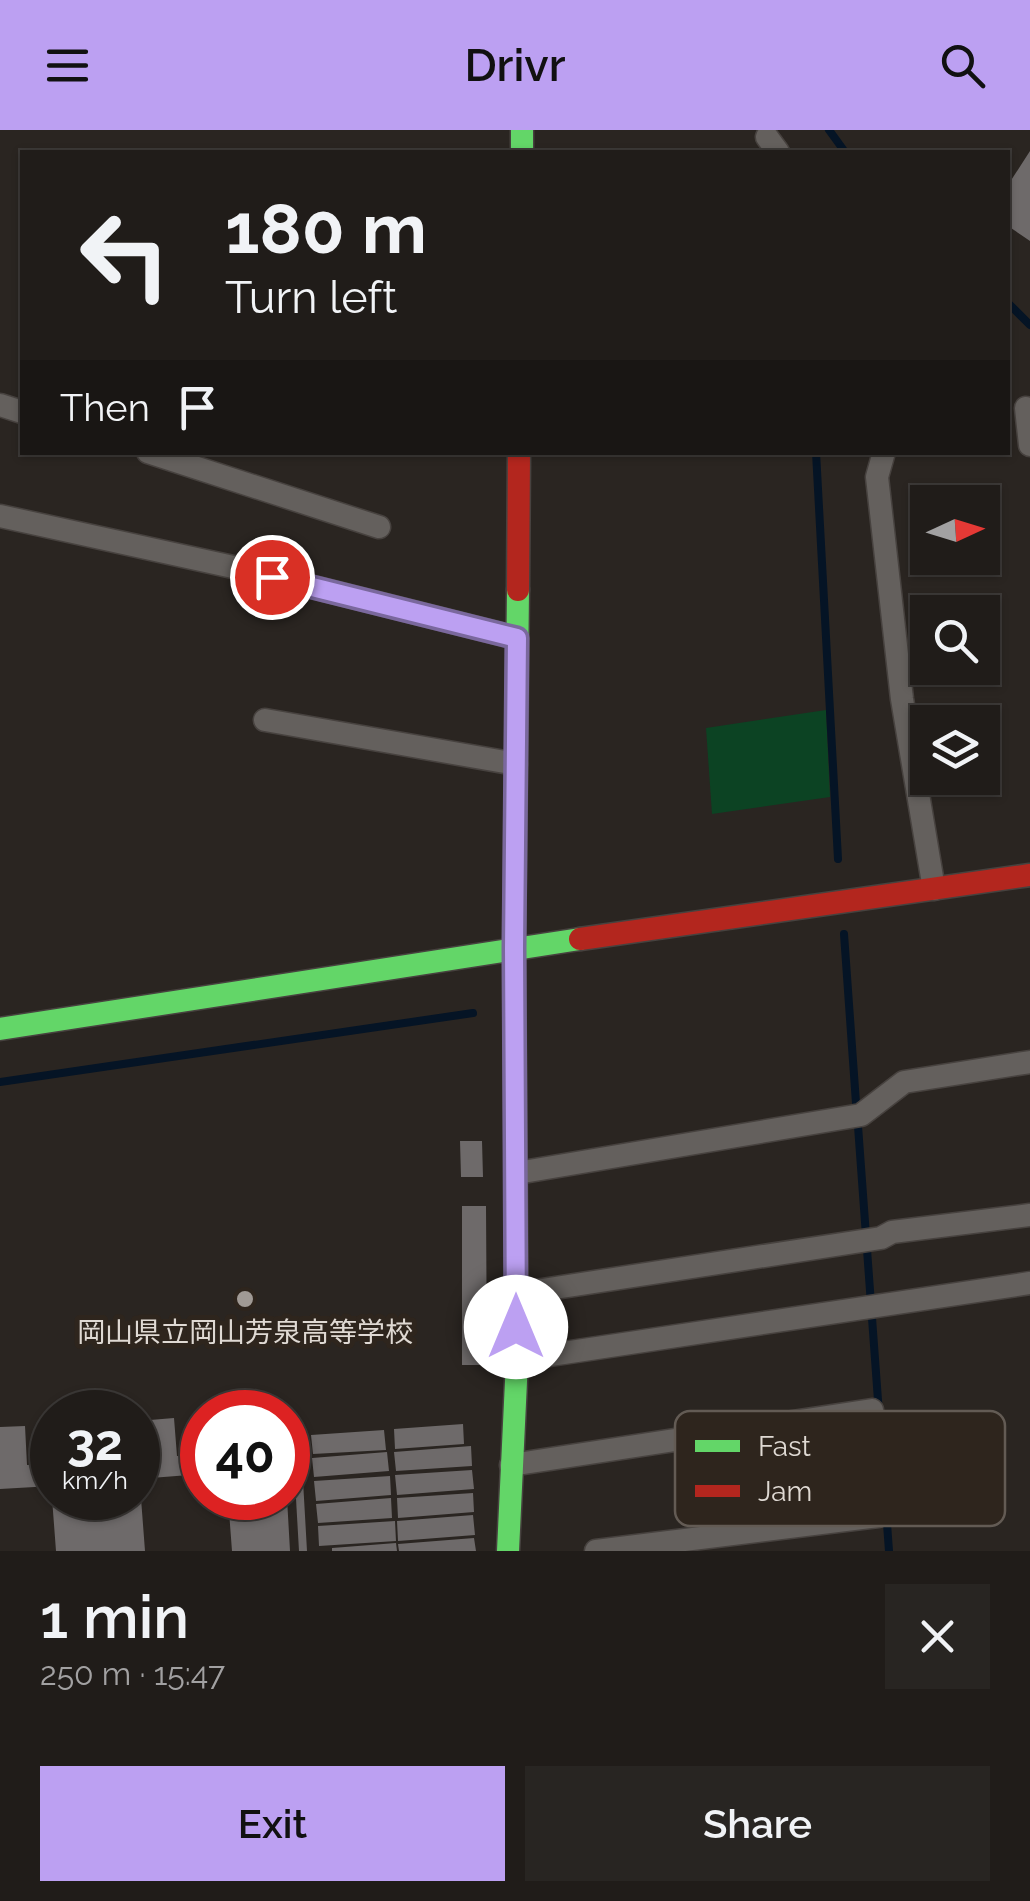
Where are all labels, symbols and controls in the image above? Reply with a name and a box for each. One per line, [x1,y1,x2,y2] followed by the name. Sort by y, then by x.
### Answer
[40,38,95,93] icon: menu
[935,38,990,93] icon: search
[464,39,566,92] text: Drivr
[225,187,427,269] text: 180 m
[60,190,190,320] icon: left
[225,271,397,324] text: Turn left
[170,380,225,435] icon: arrive
[60,385,150,430] text: Then
[910,485,1000,575] north arrow
[910,485,1000,795] map controls
[230,535,315,620] pin
[245,550,300,605] icon: arrive
[910,595,1000,685] button: search
[910,705,1000,795] button: layers
[464,1275,568,1379] position arrow
[234,1288,256,1310] marker: 岡山県立岡山芳泉高等学校
[77,1316,413,1349] place label: 岡山県立岡山芳泉高等学校
[180,1390,310,1520] speed limit sign: 40
[675,1411,1005,1526] legend
[67,1413,123,1472] text: 32
[758,1430,811,1463] text: Fast
[62,1465,128,1495] text: km/h
[758,1475,812,1508] text: Jam
[40,1582,189,1652] text: 1 min
[885,1584,990,1689] button: close
[40,1655,225,1692] text: 250 m · 15:47
[40,1766,505,1881] button: Exit
[525,1766,990,1881] button: Share

